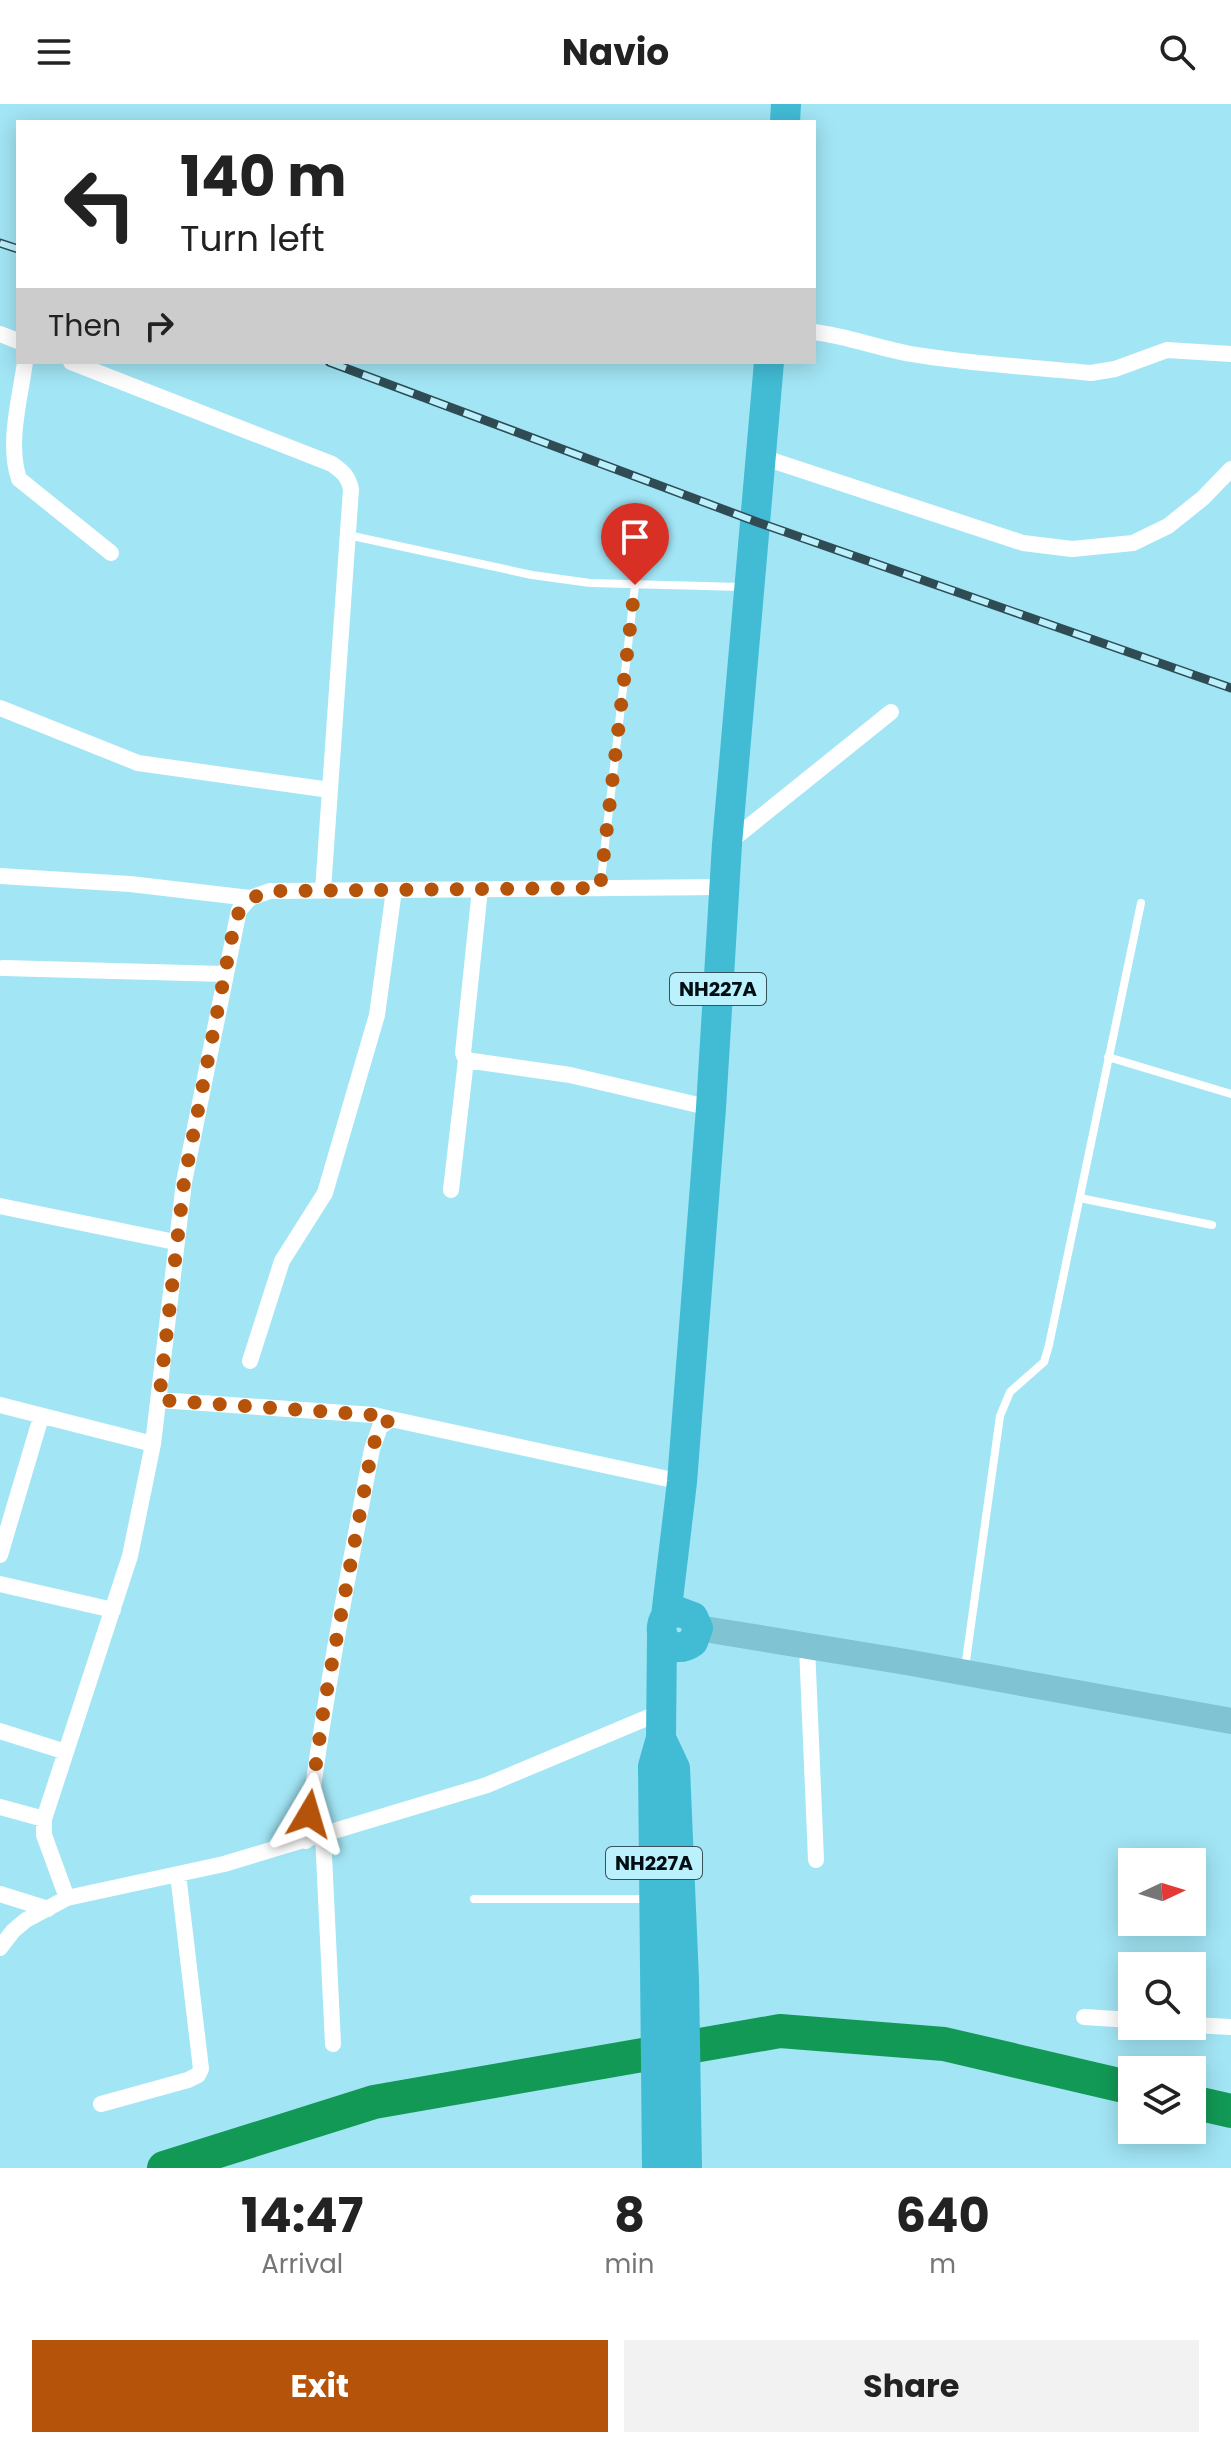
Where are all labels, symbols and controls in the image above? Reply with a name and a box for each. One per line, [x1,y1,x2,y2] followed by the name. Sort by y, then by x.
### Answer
[562,27,669,78] text: Navio
[32,30,76,74] icon: menu
[1155,30,1199,74] icon: search
[180,137,347,216] text: 140 m
[48,152,152,256] icon: left
[180,213,325,264] text: Turn left
[48,304,121,347] text: Then
[137,304,181,348] icon: right
[601,503,669,585] pin
[613,515,657,559] icon: arrive
[670,973,766,1005] road number: NH227A
[267,1772,351,1856] position arrow
[606,1847,702,1879] road number: NH227A
[1118,1848,1206,1936] north arrow
[1118,1848,1206,2144] map controls
[1118,1952,1206,2040] button: search
[1118,2056,1206,2144] button: layers
[241,2182,363,2249] text: 14:47
[614,2182,645,2249] text: 8
[896,2182,990,2249] text: 640
[261,2246,343,2282] text: Arrival
[605,2246,654,2282] text: min
[929,2246,956,2282] text: m
[32,2340,608,2432] button: Exit
[624,2340,1199,2432] button: Share

